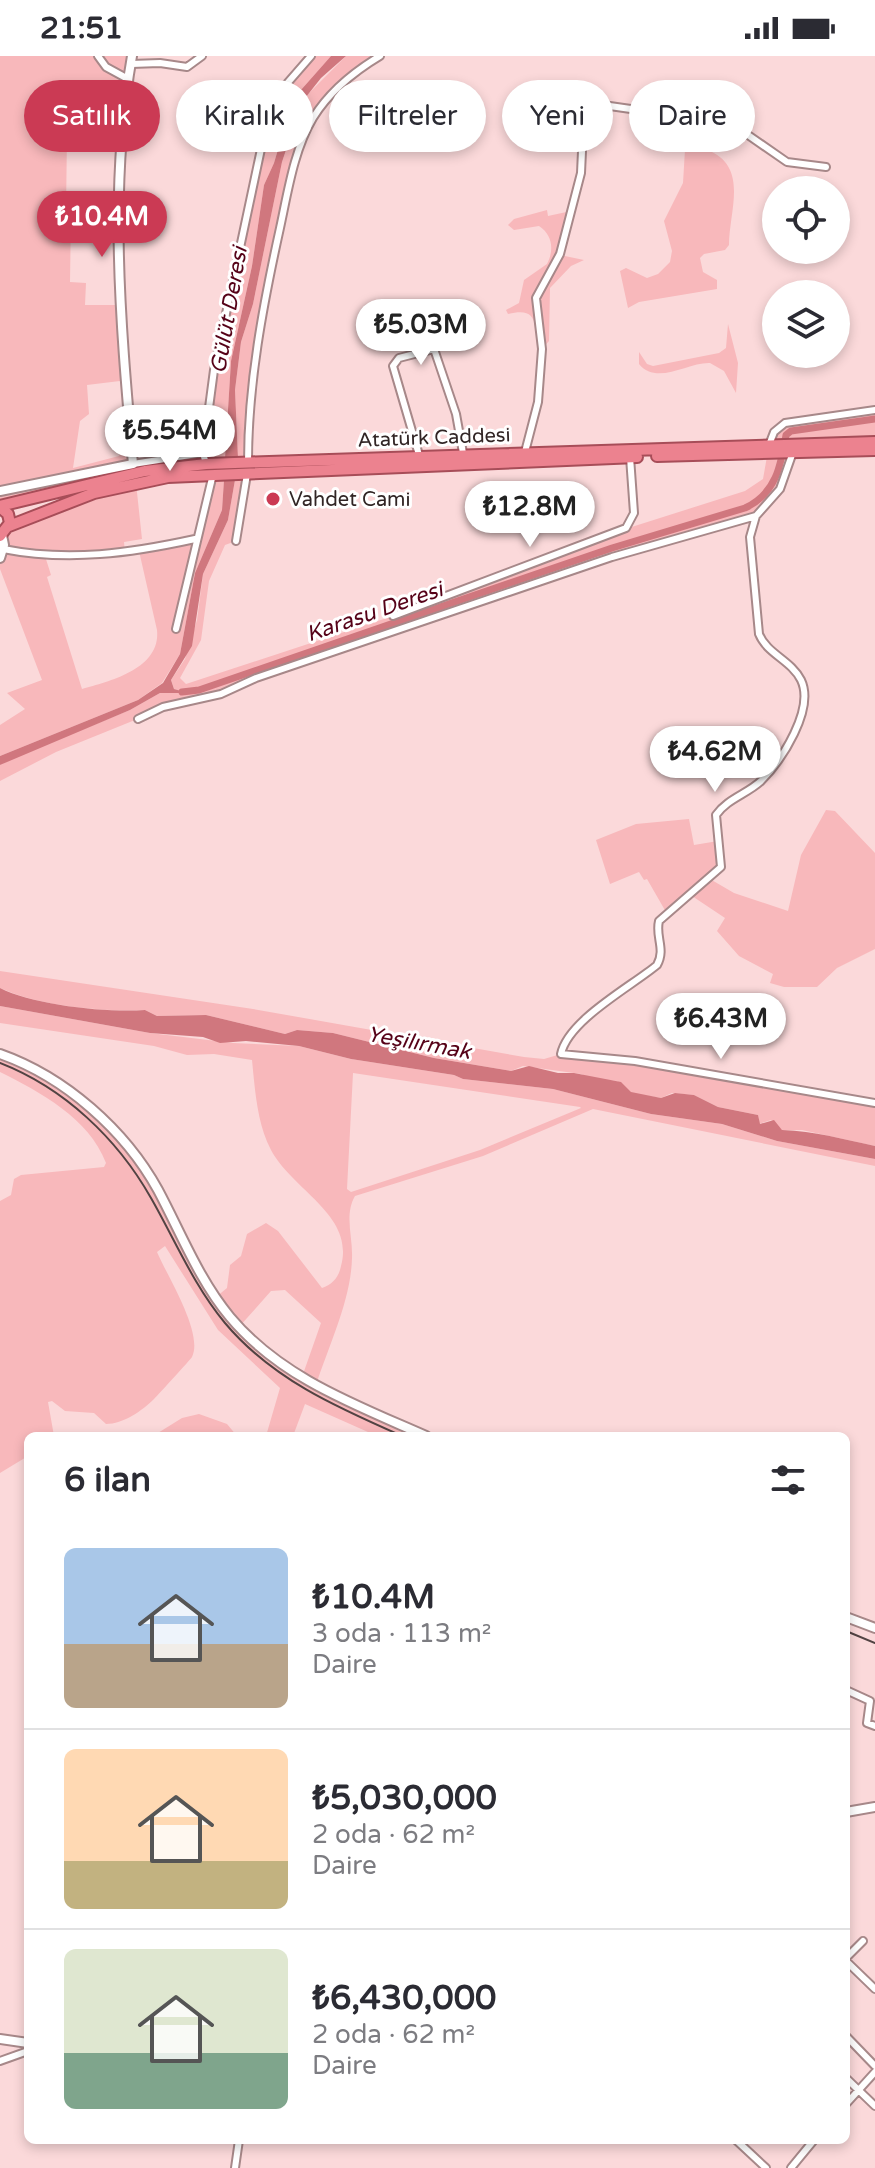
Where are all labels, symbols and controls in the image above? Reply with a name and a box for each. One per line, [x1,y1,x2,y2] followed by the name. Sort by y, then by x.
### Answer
[40,10,123,47] text: 21:51
[24,80,160,152] chip: Satılık
[176,80,313,152] chip: Kiralık
[329,80,486,152] chip: Filtreler
[502,80,613,152] chip: Yeni
[629,80,755,152] chip: Daire
[762,176,850,368] map controls
[762,176,850,264] button: locate
[37,191,167,259] pin: ₺10.4M
[55,201,149,232] text: ₺10.4M
[205,242,253,376] water label: Gülüt Deresi
[762,280,850,368] button: layers
[356,299,486,367] pin: ₺5.03M
[374,309,468,340] text: ₺5.03M
[105,405,235,473] pin: ₺5.54M
[123,415,217,446] text: ₺5.54M
[357,423,511,453] street label: Atatürk Caddesi
[465,481,595,549] pin: ₺12.8M
[289,488,410,512] place label: Vahdet Cami
[264,490,282,508] marker: Vahdet Cami
[483,491,577,522] text: ₺12.8M
[303,576,448,647] water label: Karasu Deresi
[650,726,780,794] pin: ₺4.62M
[668,736,762,767] text: ₺4.62M
[656,993,786,1061] pin: ₺6.43M
[674,1003,768,1034] text: ₺6.43M
[365,1021,475,1065] water label: Yeşilırmak
[766,1458,810,1502] icon: filters
[64,1460,151,1501] text: 6 ilan
[312,1577,435,1618] text: ₺10.4M
[128,1580,224,1676] icon: home
[312,1618,491,1649] text: 3 oda · 113 m²
[312,1649,377,1680] text: Daire
[312,1778,497,1819] text: ₺5,030,000
[128,1781,224,1877] icon: home
[312,1819,475,1850] text: 2 oda · 62 m²
[312,1850,377,1881] text: Daire
[312,1978,496,2019] text: ₺6,430,000
[128,1981,224,2077] icon: home
[312,2019,475,2050] text: 2 oda · 62 m²
[312,2050,377,2081] text: Daire

